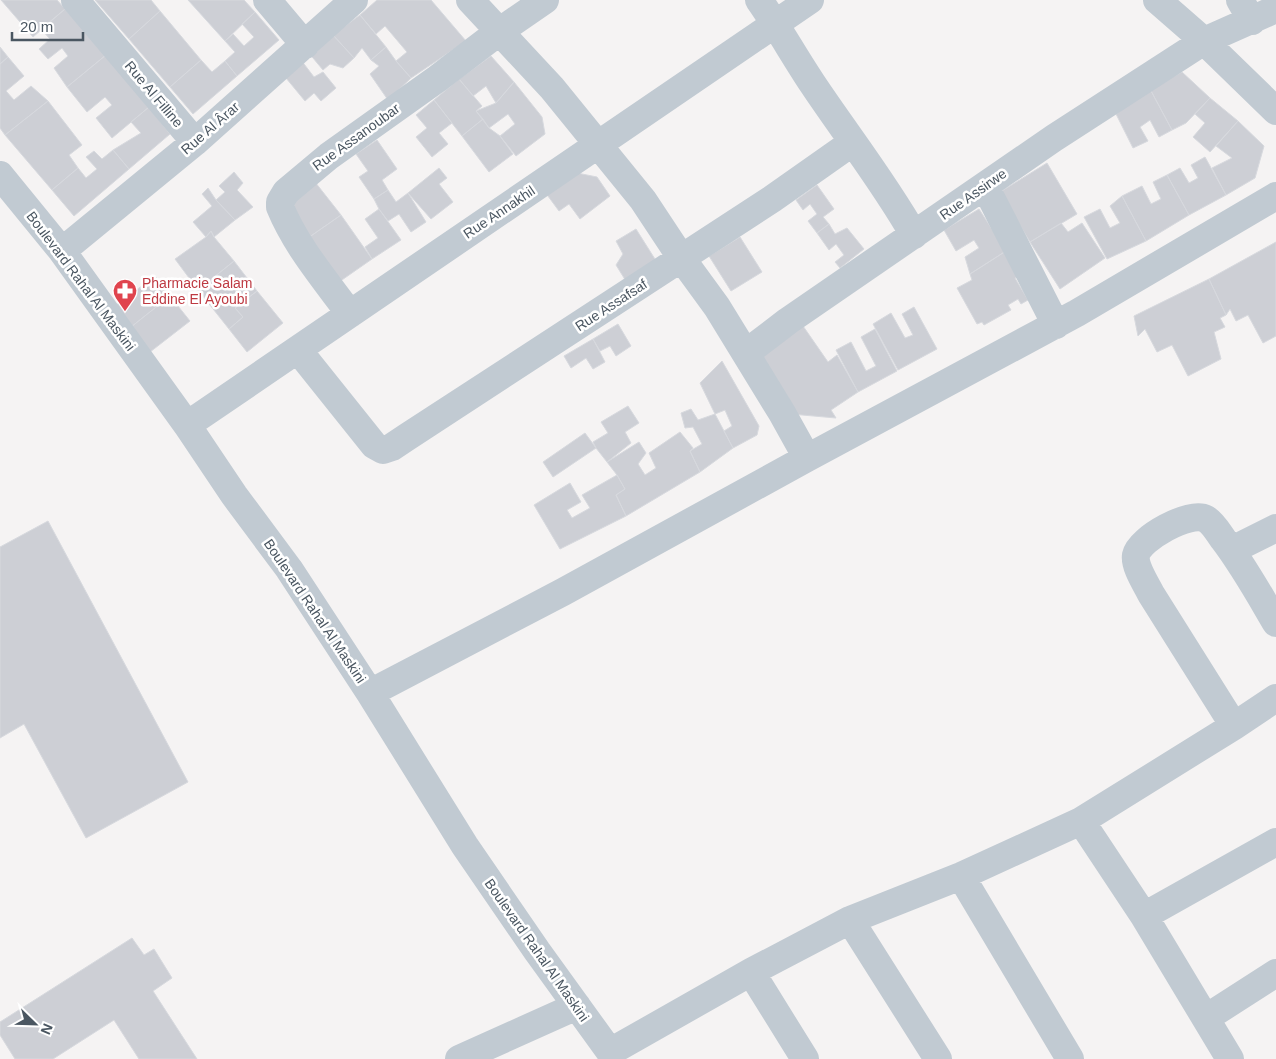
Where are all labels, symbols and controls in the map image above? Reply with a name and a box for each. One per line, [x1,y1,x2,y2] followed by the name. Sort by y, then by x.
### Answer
[12,10,84,42] scale bar
[20,18,53,35] text: 20 m
[122,58,187,131] street label: Rue Al Filline
[178,98,243,158] street label: Rue Al Ârar
[309,100,403,174] street label: Rue Assanoubar
[937,165,1010,223] street label: Rue Assirwe
[460,182,538,242] street label: Rue Annakhil
[23,208,139,354] street label: Boulevard Rahal Al Maskini
[142,275,253,307] place label: Pharmacie Salam Eddine El Ayoubi
[572,276,650,334] street label: Rue Assafsaf
[112,278,138,312] pharmacy icon: Pharmacie Salam Eddine El Ayoubi
[261,536,369,686] street label: Boulevard Rahal Al Maskini
[482,876,592,1024] street label: Boulevard Rahal Al Maskini
[10,999,60,1049] north arrow
[38,1021,56,1037] text: N

